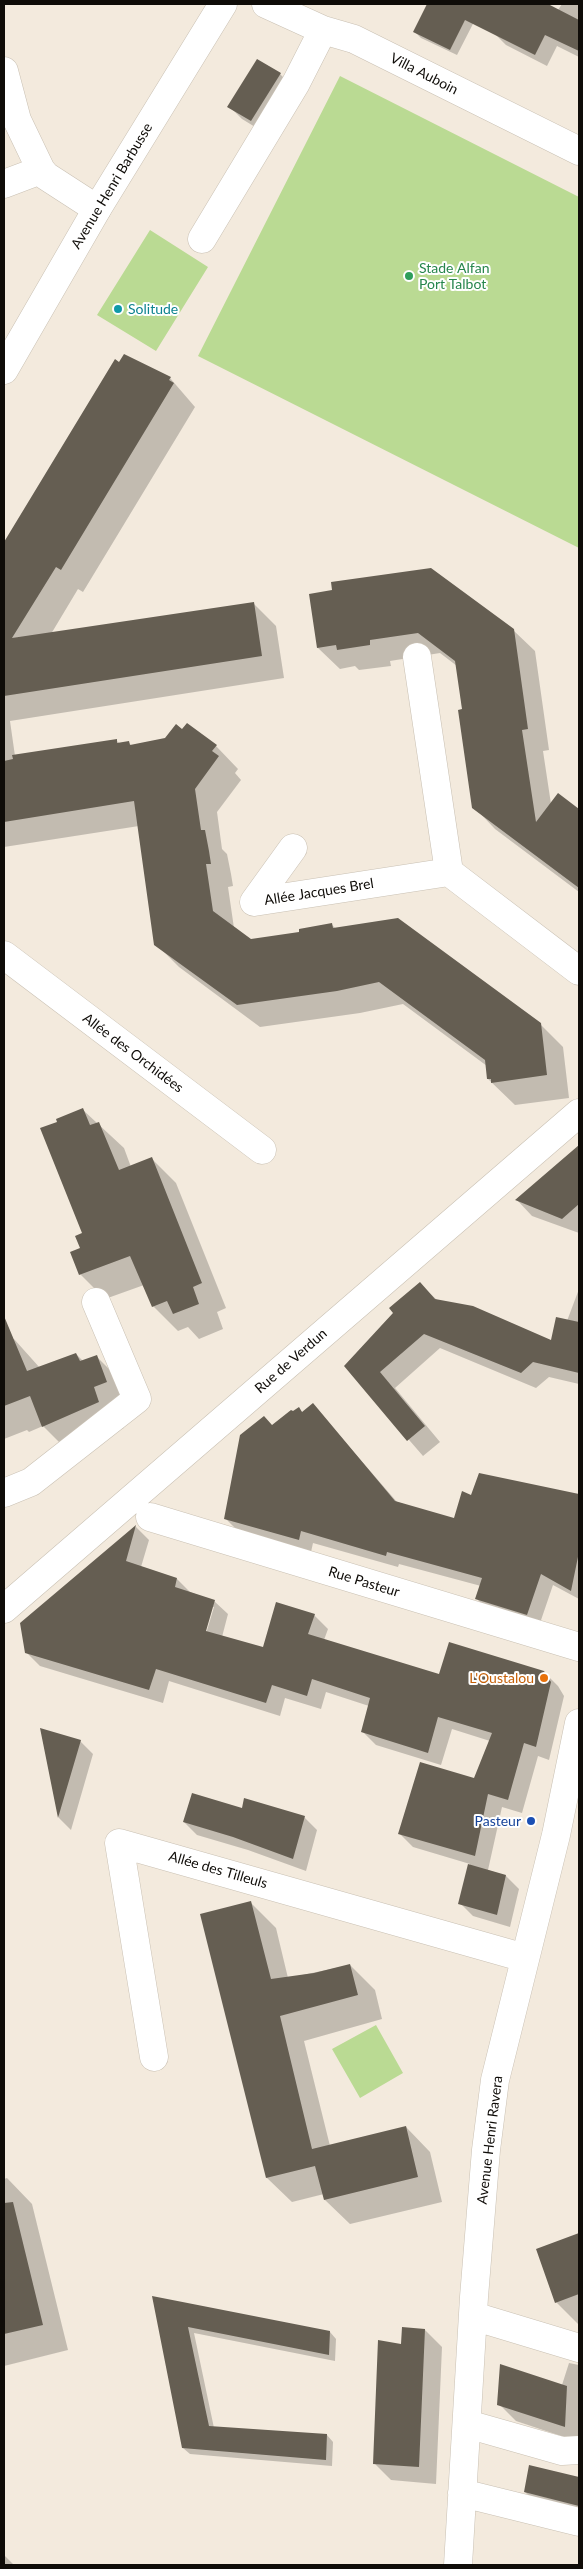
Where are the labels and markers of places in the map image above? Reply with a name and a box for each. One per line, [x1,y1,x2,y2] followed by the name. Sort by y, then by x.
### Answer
[419,260,489,292] place label: Stade Alfan Port Talbot
[403,270,415,282] marker: Stade Alfan Port Talbot
[128,301,178,317] place label: Solitude
[112,303,124,315] marker: Solitude
[469,1670,534,1686] place label: L'Oustalou
[538,1672,550,1684] marker: L'Oustalou
[475,1813,521,1829] place label: Pasteur
[525,1815,537,1827] marker: Pasteur

